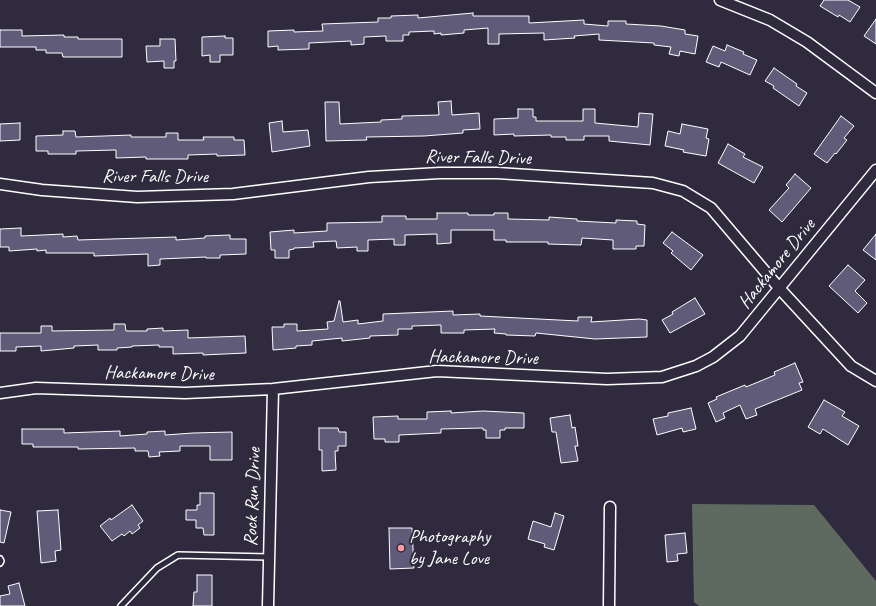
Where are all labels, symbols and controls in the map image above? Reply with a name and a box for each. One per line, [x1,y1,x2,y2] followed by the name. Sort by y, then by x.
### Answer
[425,146,531,170] street label: River Falls Drive
[102,166,208,188] street label: River Falls Drive
[734,214,820,314] street label: Hackamore Drive
[428,346,538,370] street label: Hackamore Drive
[104,362,214,386] street label: Hackamore Drive
[240,447,266,547] street label: Rock Run Drive
[409,526,490,570] place label: Photography by Jane Love
[396,543,406,553] marker: Photography by Jane Love

